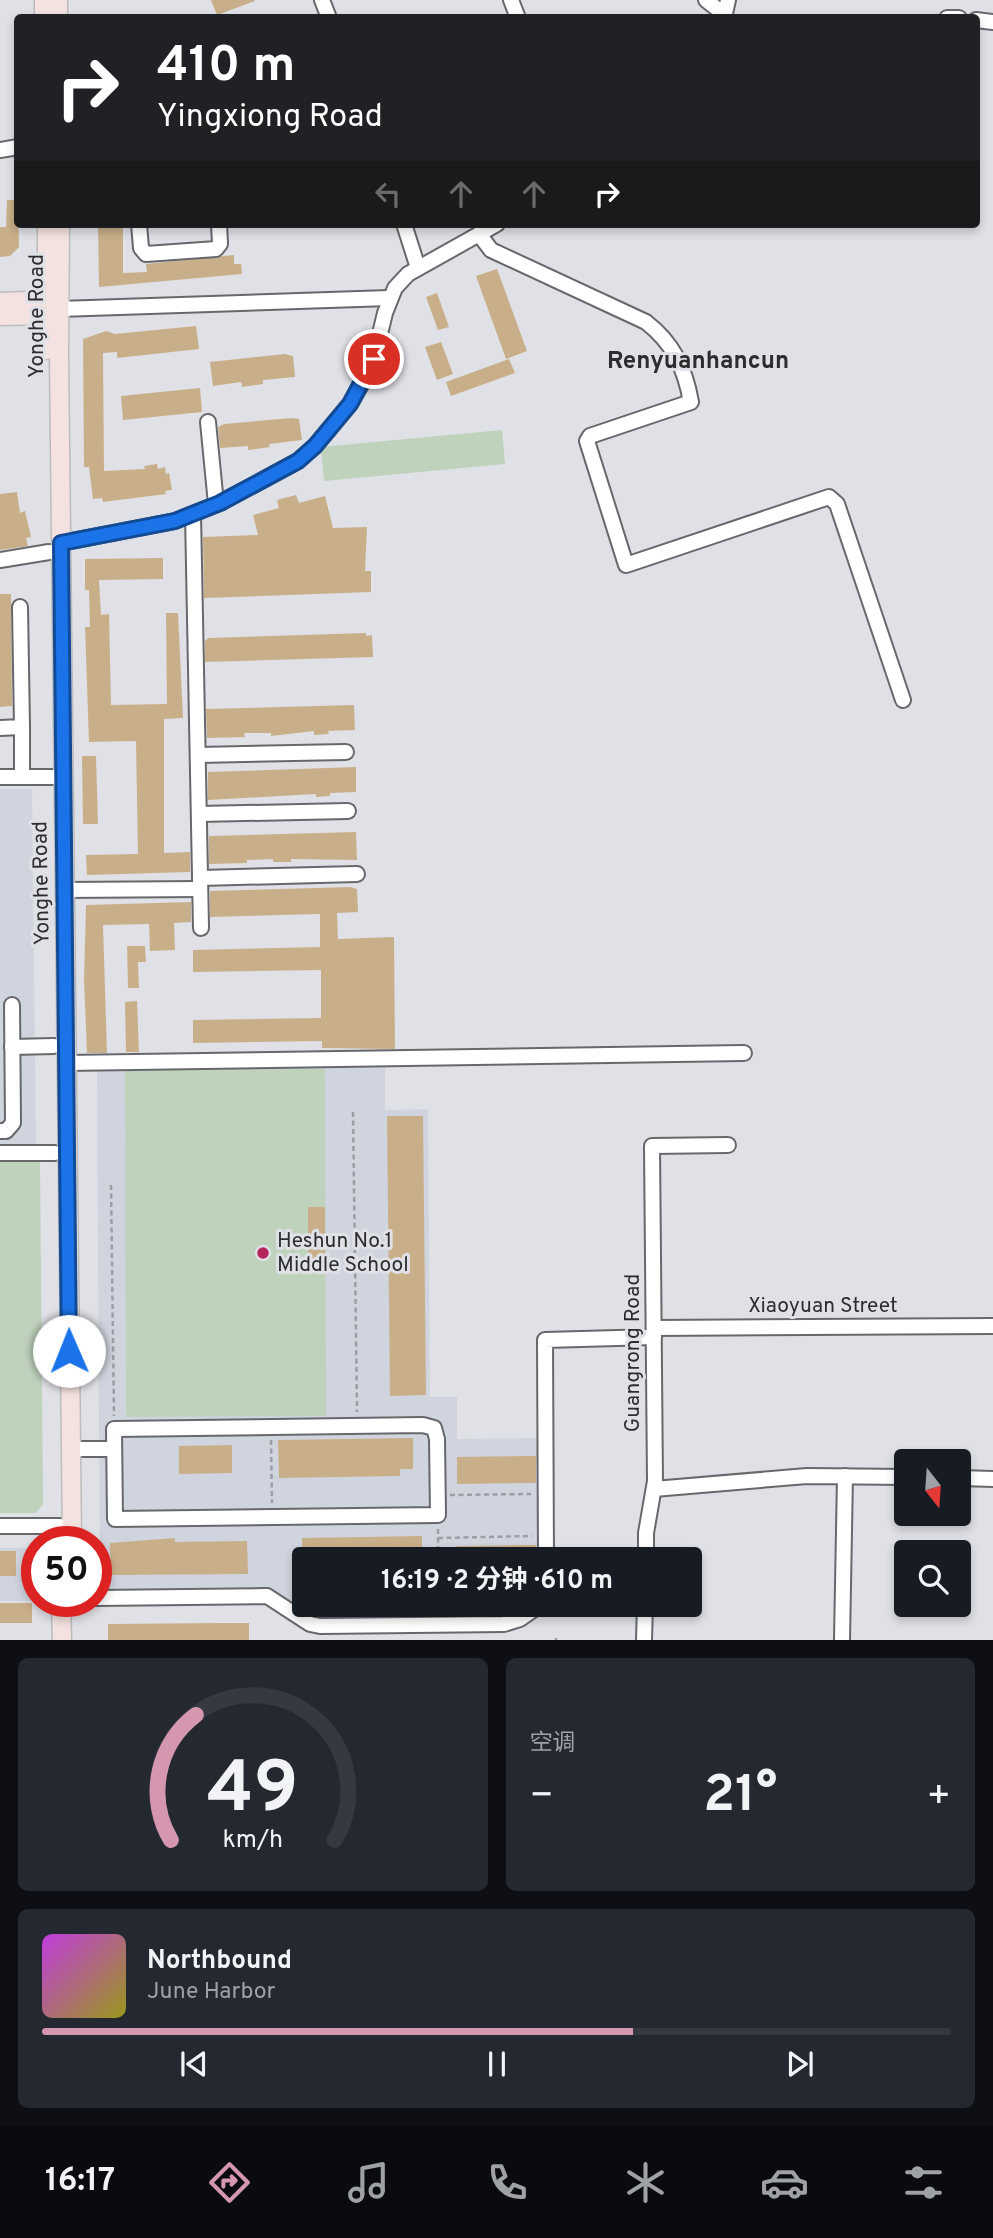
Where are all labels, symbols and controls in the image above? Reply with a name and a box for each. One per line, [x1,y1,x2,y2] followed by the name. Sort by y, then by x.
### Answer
[157,37,295,99] text: 410 m
[42,42,133,133] icon: right
[157,98,383,138] text: Yingxiong Road
[369,175,407,213] icon: left
[442,175,480,213] icon: ahead
[515,175,553,213] icon: ahead
[588,175,626,213] icon: right
[24,254,51,378] street label: Yonghe Road
[344,329,404,389] pin
[355,340,393,378] icon: arrive
[607,347,789,377] district label: Renyuanhancun
[27,821,57,945] street label: Yonghe Road
[277,1228,409,1279] place label: Heshun No.1 Middle School
[255,1245,271,1261] marker: Heshun No.1 Middle School
[620,1274,647,1432] street label: Guangrong Road
[748,1293,898,1320] street label: Xiaoyuan Street
[32,1314,106,1388] position arrow
[894,1449,971,1526] north arrow
[894,1449,971,1617] map controls
[21,1526,112,1617] speed limit sign: 50
[894,1540,971,1617] button: search
[381,1565,613,1598] text: 16:19 · 2 分钟 · 610 m
[530,1730,576,1759] text: 空调
[207,1747,299,1839] text: 49
[703,1764,777,1830] text: 21°
[530,1773,554,1822] text: −
[926,1773,951,1822] text: +
[222,1825,283,1857] text: km/h
[147,1945,292,1978] text: Northbound
[147,1978,275,2007] text: June Harbor
[175,2045,213,2083] icon: previous
[478,2045,516,2083] icon: pause
[781,2045,819,2083] icon: next
[205,2158,254,2207] icon: directions
[344,2158,393,2207] icon: music
[483,2158,532,2207] icon: phone
[621,2158,670,2207] icon: climate
[760,2158,809,2207] icon: car
[899,2158,948,2207] icon: filters
[45,2162,115,2202] text: 16:17

